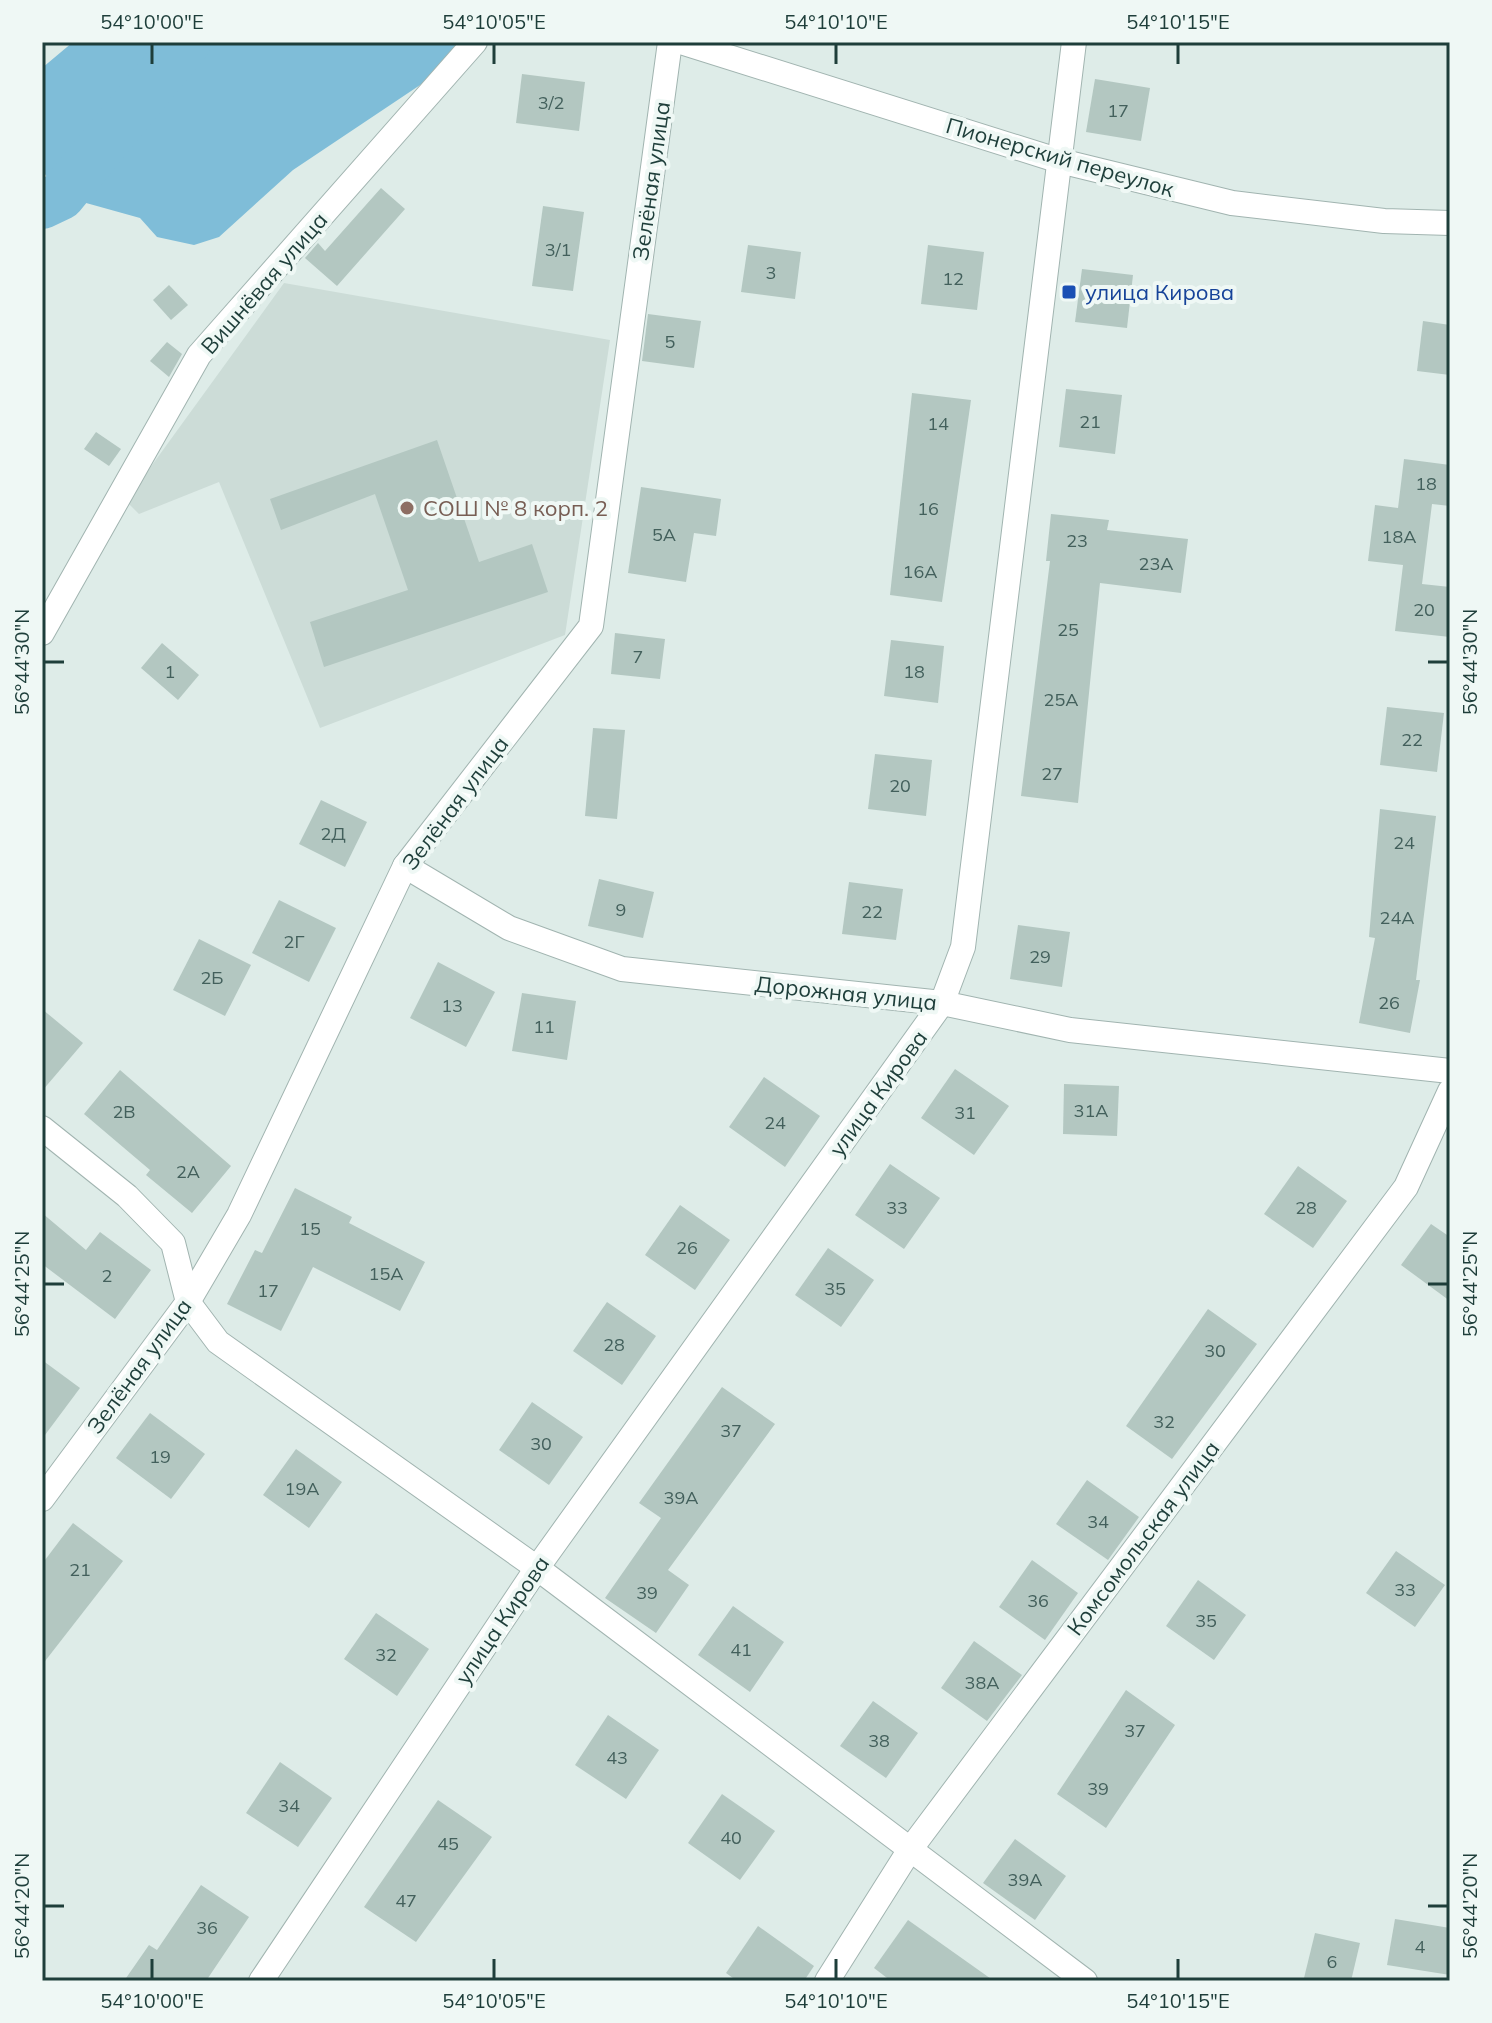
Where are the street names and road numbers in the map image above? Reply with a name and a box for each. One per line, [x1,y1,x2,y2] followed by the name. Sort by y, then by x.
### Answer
[626,100,676,262] street label: Зелёная улица
[943,111,1177,203] street label: Пионерский переулок
[195,206,333,360] street label: Вишнёвая улица
[396,731,514,875] street label: Зелёная улица
[754,970,938,1016] street label: Дорожная улица
[823,1024,933,1162] street label: улица Кирова
[81,1293,197,1439] street label: Зелёная улица
[1061,1435,1225,1641] street label: Комсомольская улица
[449,1550,555,1690] street label: улица Кирова

